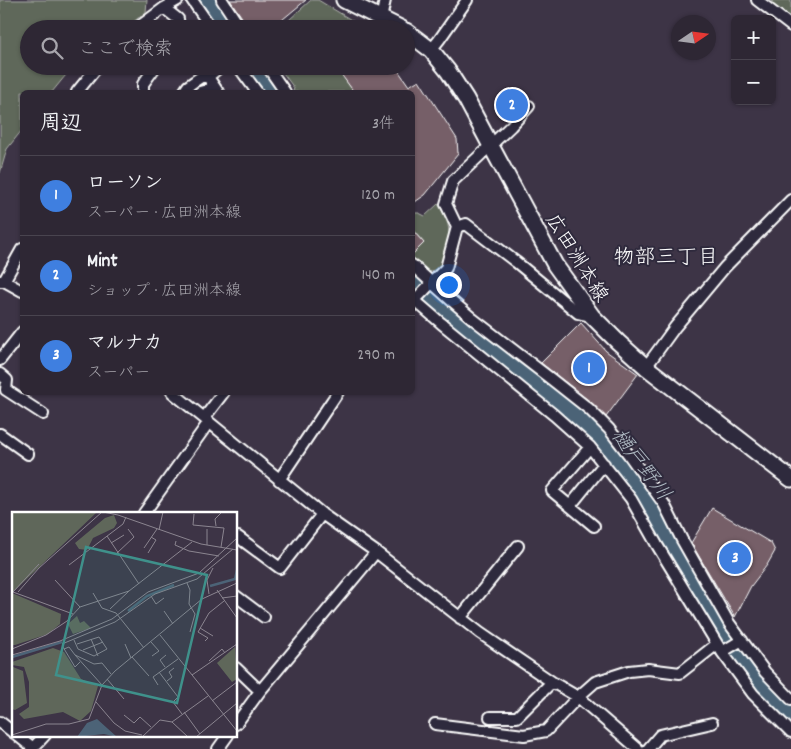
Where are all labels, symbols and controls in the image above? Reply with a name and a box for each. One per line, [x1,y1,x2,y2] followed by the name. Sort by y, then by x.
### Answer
[671,15,716,60] north arrow
[731,15,776,105] map controls
[731,15,776,60] button: +
[20,20,415,75] search box
[38,34,66,62] icon: search
[78,37,173,64] text: ここで検索
[731,60,776,105] button: −
[496,86,528,124] pin: 2
[40,110,82,140] text: 周辺
[372,113,395,136] text: 3件
[87,171,163,198] text: ローソン
[54,184,58,207] text: 1
[361,184,395,207] text: 120 m
[87,202,241,225] text: スーパー · 広田洲本線
[537,209,614,308] street label: 広田洲本線
[614,244,719,274] district label: 物部三丁目
[87,249,117,276] text: Mint
[53,264,60,287] text: 2
[361,264,395,287] text: 140 m
[436,272,462,298] your location
[87,280,241,303] text: ショップ · 広田洲本線
[87,331,163,358] text: マルナカ
[52,344,60,367] text: 3
[357,344,395,367] text: 290 m
[573,349,605,387] pin: 1
[87,362,150,385] text: スーパー
[602,423,677,508] water label: 樋戸野川
[12,512,238,736] inset map
[719,539,751,577] pin: 3

